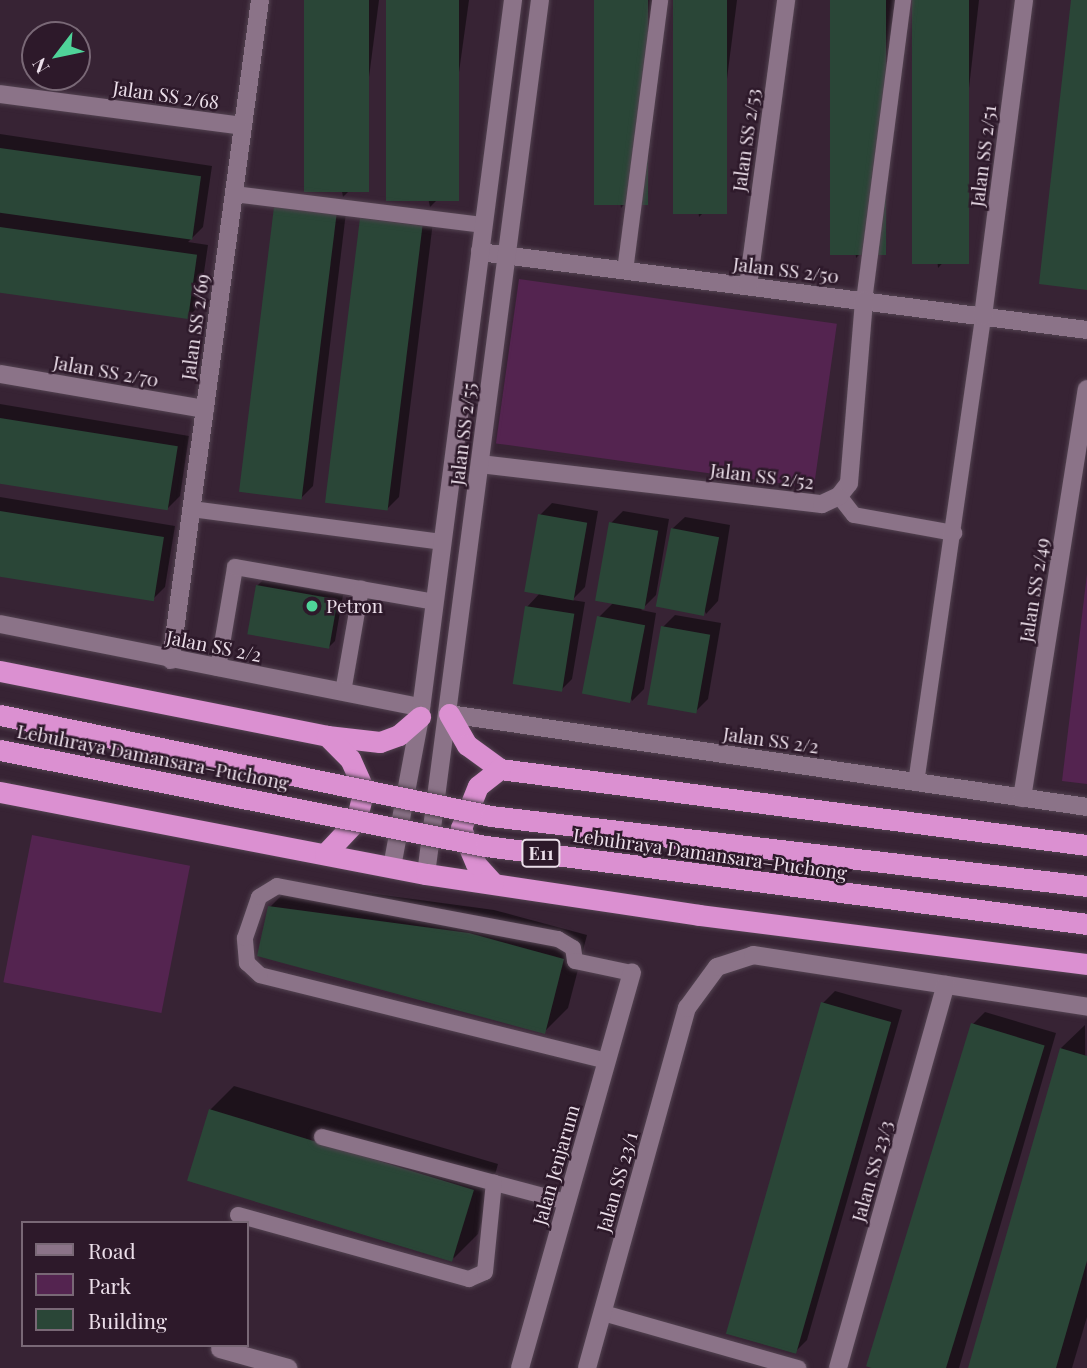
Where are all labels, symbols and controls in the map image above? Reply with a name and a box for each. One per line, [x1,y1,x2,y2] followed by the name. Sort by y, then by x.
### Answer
[21,21,91,91] north arrow
[25,53,55,79] text: N
[111,76,221,114] street label: Jalan SS 2/68
[727,87,765,193] street label: Jalan SS 2/53
[965,104,1001,208] street label: Jalan SS 2/51
[732,252,840,288] street label: Jalan SS 2/50
[176,273,214,381] street label: Jalan SS 2/69
[51,351,161,391] street label: Jalan SS 2/70
[445,381,481,487] street label: Jalan SS 2/55
[709,458,815,494] street label: Jalan SS 2/52
[1014,536,1054,644] street label: Jalan SS 2/49
[326,595,383,617] place label: Petron
[304,598,320,614] marker: Petron
[165,626,263,666] street label: Jalan SS 2/2
[15,719,291,795] street label: Lebuhraya Damansara–Puchong
[722,722,820,758] street label: Jalan SS 2/2
[571,823,849,885] street label: Lebuhraya Damansara–Puchong
[520,838,562,868] road number: E11
[528,1102,584,1228] street label: Jalan Jenjarum
[847,1118,897,1224] street label: Jalan SS 23/3
[592,1129,642,1235] street label: Jalan SS 23/1
[21,1221,248,1347] legend
[88,1236,136,1264] text: Road
[88,1271,131,1299] text: Park
[88,1306,167,1334] text: Building

